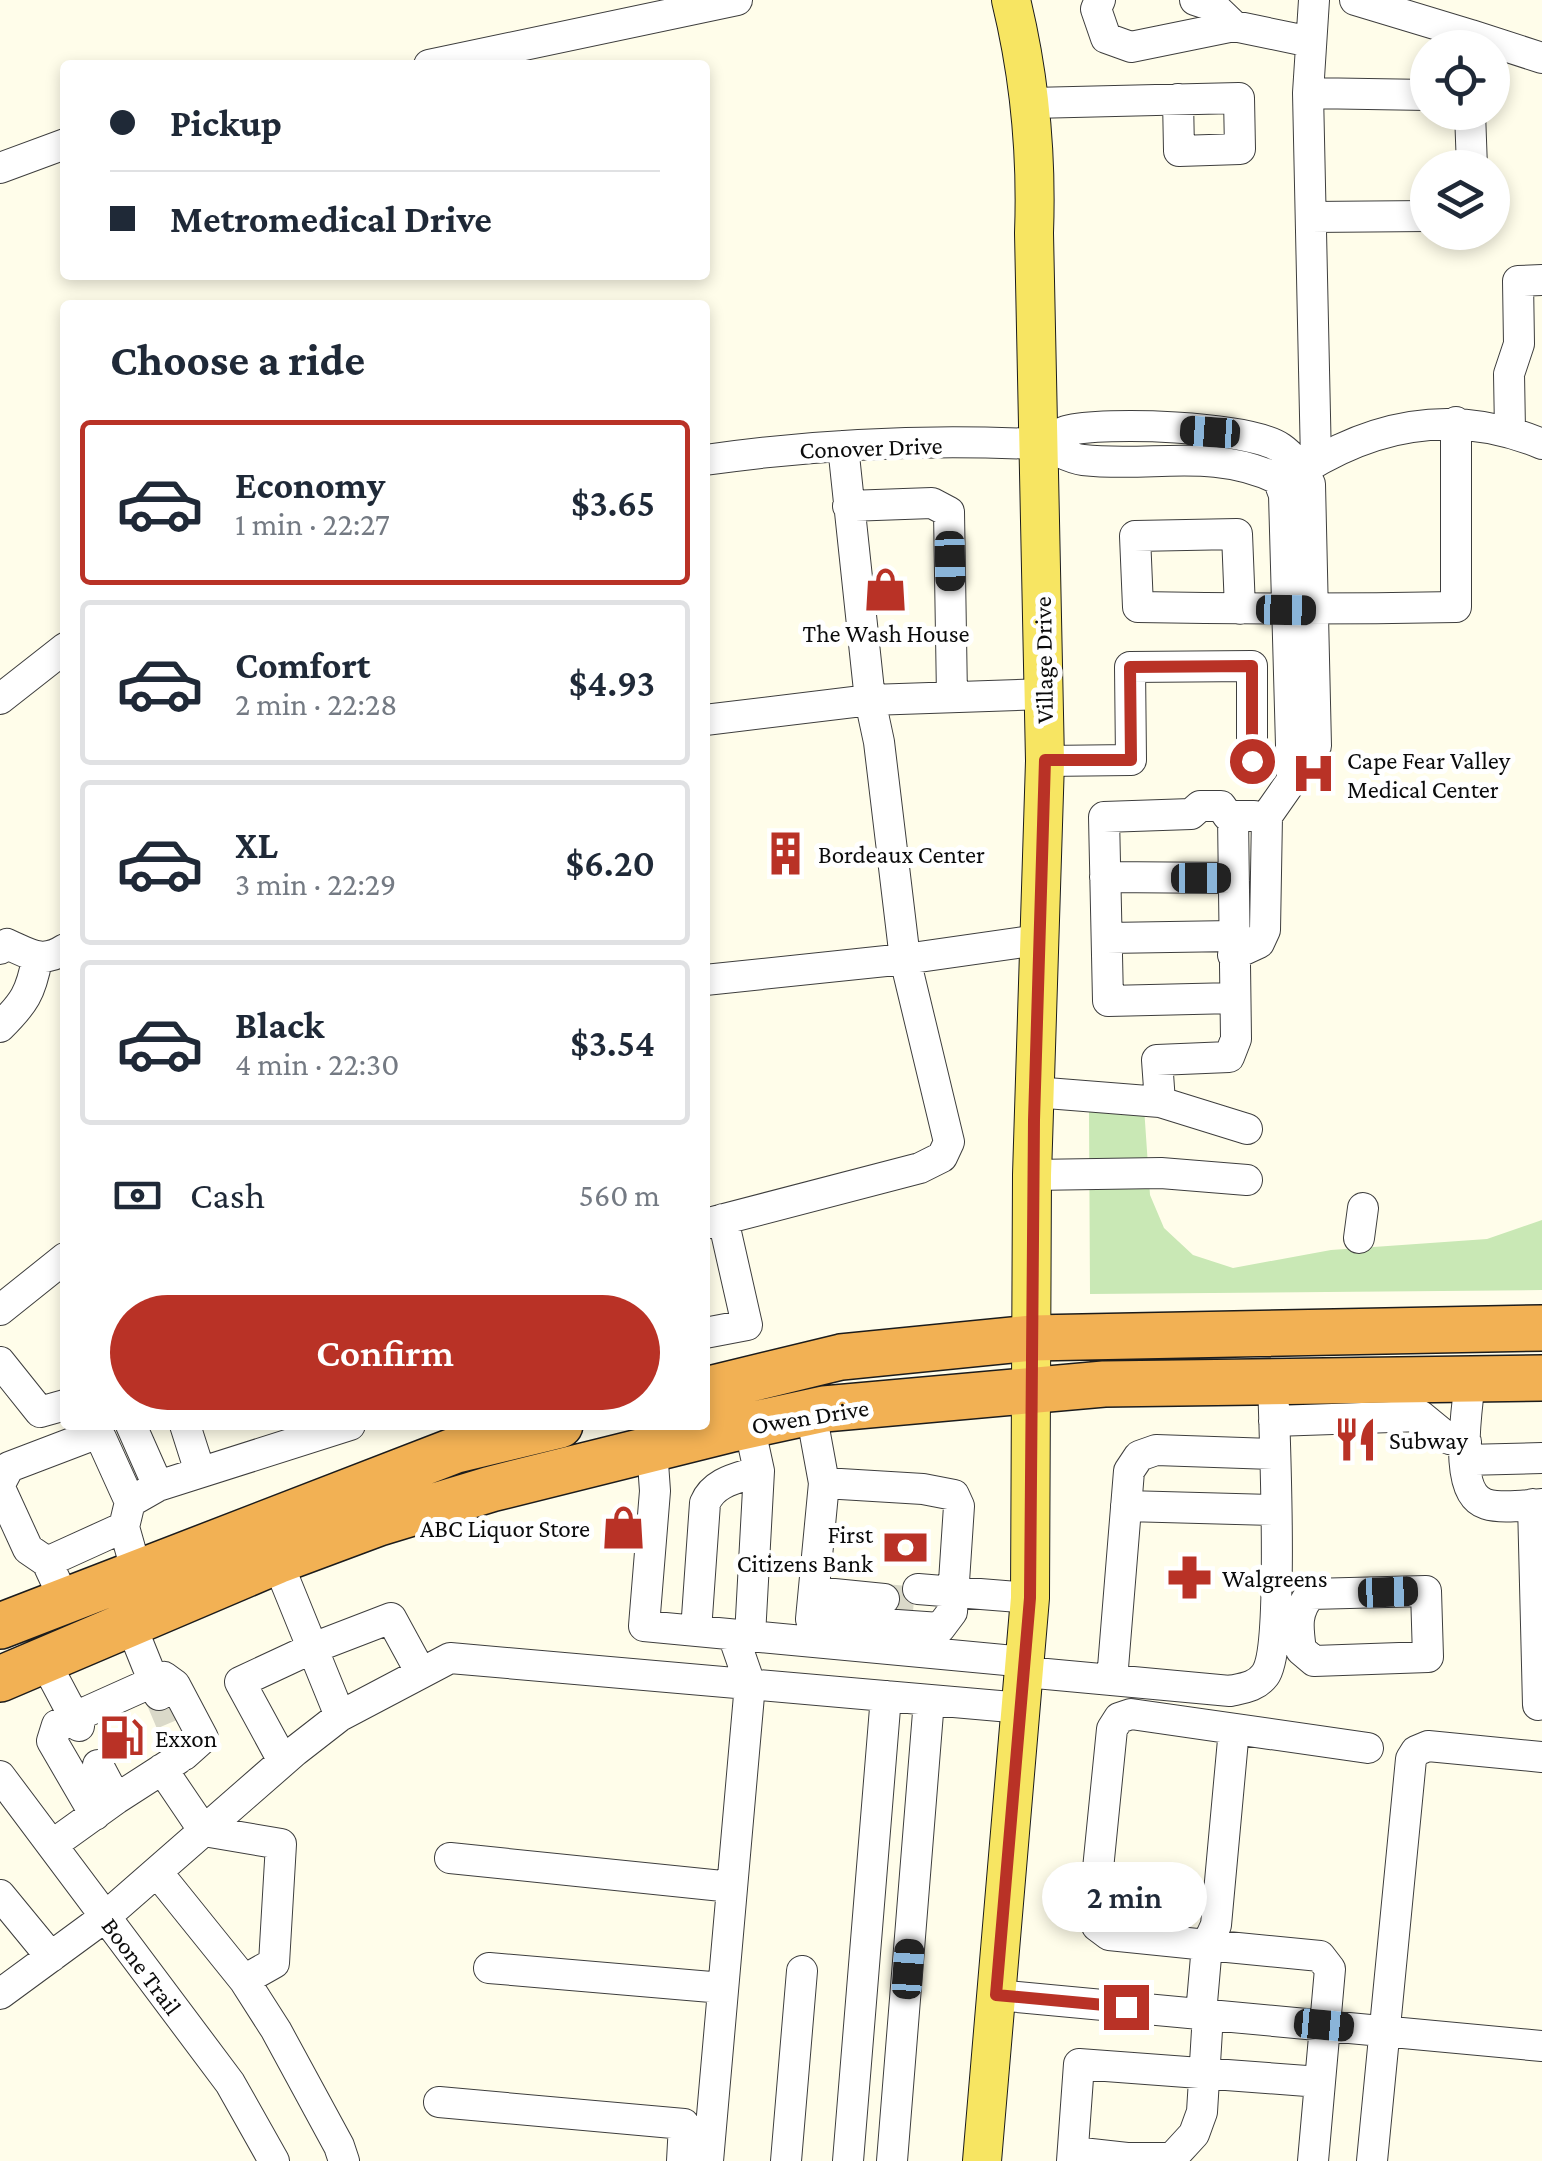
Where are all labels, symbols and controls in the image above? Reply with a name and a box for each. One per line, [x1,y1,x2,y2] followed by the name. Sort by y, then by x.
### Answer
[1410,30,1510,250] map controls
[1410,30,1510,130] button: locate
[170,102,282,144] text: Pickup
[1410,150,1510,250] button: layers
[170,198,492,240] text: Metromedical Drive
[110,335,365,385] text: Choose a ride
[1179,415,1241,449] car
[799,432,943,463] street label: Conover Drive
[115,458,205,548] icon: car
[235,464,385,506] text: Economy
[571,482,655,524] text: $3.65
[235,506,390,542] text: 1 min · 22:27
[934,531,966,591] car
[862,565,910,613] shop icon: The Wash House
[1256,594,1316,626] car
[1029,596,1059,724] street label: Village Drive
[803,620,969,647] place label: The Wash House
[115,638,205,728] icon: car
[235,644,371,686] text: Comfort
[569,662,655,704] text: $4.93
[235,686,397,722] text: 2 min · 22:28
[1230,739,1275,784] route start
[1347,747,1511,803] place label: Cape Fear Valley Medical Center
[1290,750,1338,798] hospital icon: Cape Fear Valley Medical Center
[115,818,205,908] icon: car
[235,824,278,866] text: XL
[761,830,809,878] building icon: Bordeaux Center
[818,841,985,868] place label: Bordeaux Center
[565,842,655,884] text: $6.20
[1171,863,1231,893] car
[235,866,396,902] text: 3 min · 22:29
[115,998,205,1088] icon: car
[235,1004,324,1046] text: Black
[570,1022,655,1064] text: $3.54
[235,1046,399,1082] text: 4 min · 22:30
[110,1168,165,1223] icon: cash
[190,1174,265,1216] text: Cash
[579,1177,660,1213] text: 560 m
[110,1295,660,1410] button: Confirm
[749,1394,871,1439] street label: Owen Drive
[1332,1416,1380,1464] restaurant icon: Subway
[1389,1427,1468,1455] place label: Subway
[599,1504,647,1552] shop icon: ABC Liquor Store
[420,1515,590,1543] place label: ABC Liquor Store
[737,1521,874,1577] place label: First Citizens Bank
[882,1524,930,1572] bank icon: First Citizens Bank
[1165,1554,1213,1602] pharmacy icon: Walgreens
[1222,1565,1328,1593] place label: Walgreens
[1357,1576,1419,1608] car
[98,1714,146,1762] fuel station icon: Exxon
[155,1725,217,1752] place label: Exxon
[1044,1862,1208,1932] callout: 2 min
[1087,1879,1162,1915] text: 2 min
[96,1913,187,2020] street label: Boone Trail
[891,1938,925,2000] car
[1104,1985,1149,2030] route end
[1293,2007,1355,2043] car

